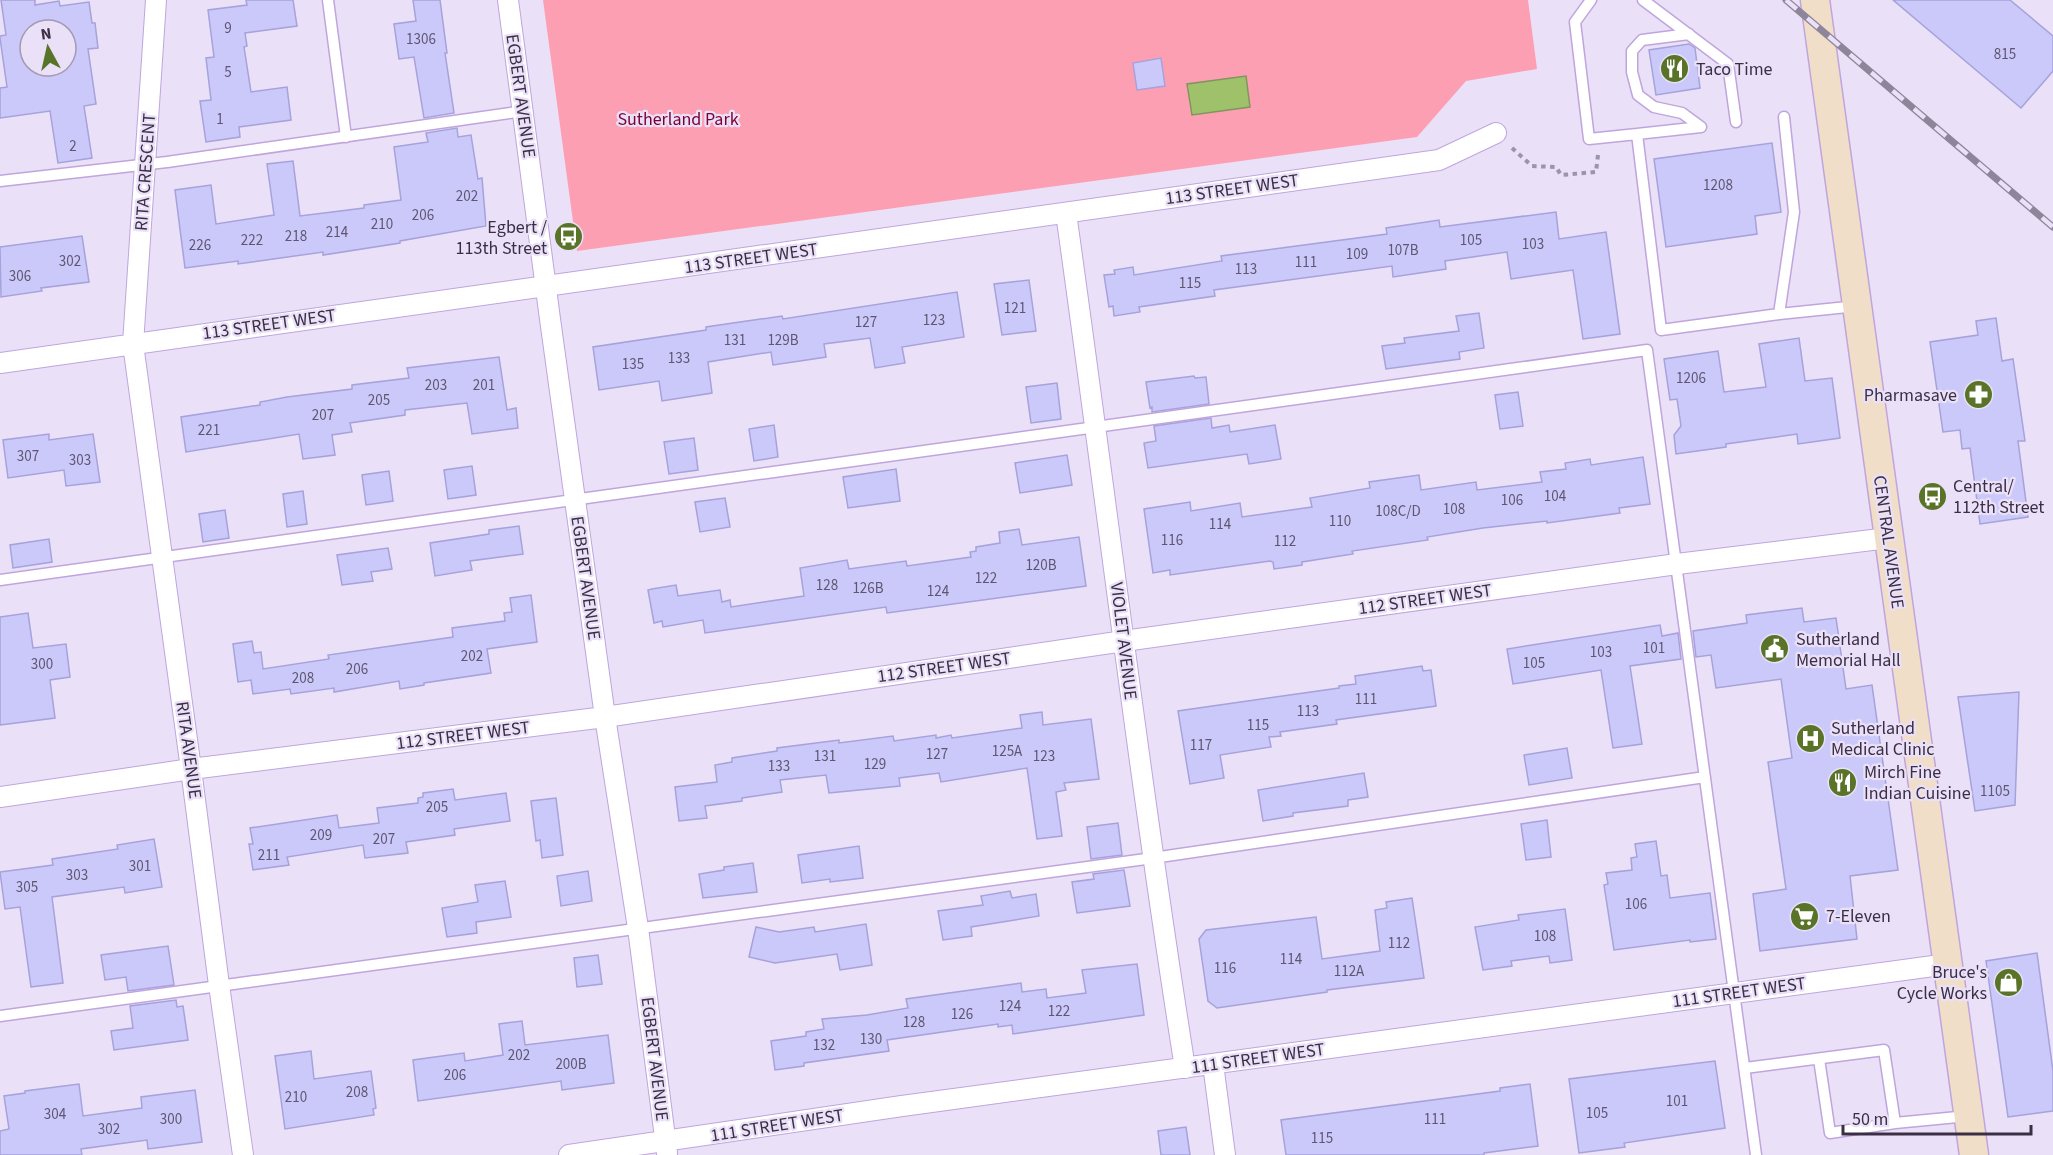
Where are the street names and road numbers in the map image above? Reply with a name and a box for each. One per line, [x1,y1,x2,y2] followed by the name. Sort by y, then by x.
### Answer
[499,32,542,160] street label: EGBERT AVENUE
[129,112,162,232] street label: RITA CRESCENT
[1164,168,1301,211] street label: 113 STREET WEST
[683,237,820,280] street label: 113 STREET WEST
[201,303,338,346] street label: 113 STREET WEST
[1867,474,1910,610] street label: CENTRAL AVENUE
[564,514,607,642] street label: EGBERT AVENUE
[1357,578,1494,621] street label: 112 STREET WEST
[1104,581,1143,701] street label: VIOLET AVENUE
[876,646,1013,689] street label: 112 STREET WEST
[169,700,208,800] street label: RITA AVENUE
[395,715,532,756] street label: 112 STREET WEST
[1671,971,1808,1014] street label: 111 STREET WEST
[634,996,675,1123] street label: EGBERT AVENUE
[1190,1037,1327,1080] street label: 111 STREET WEST
[709,1103,846,1148] street label: 111 STREET WEST

